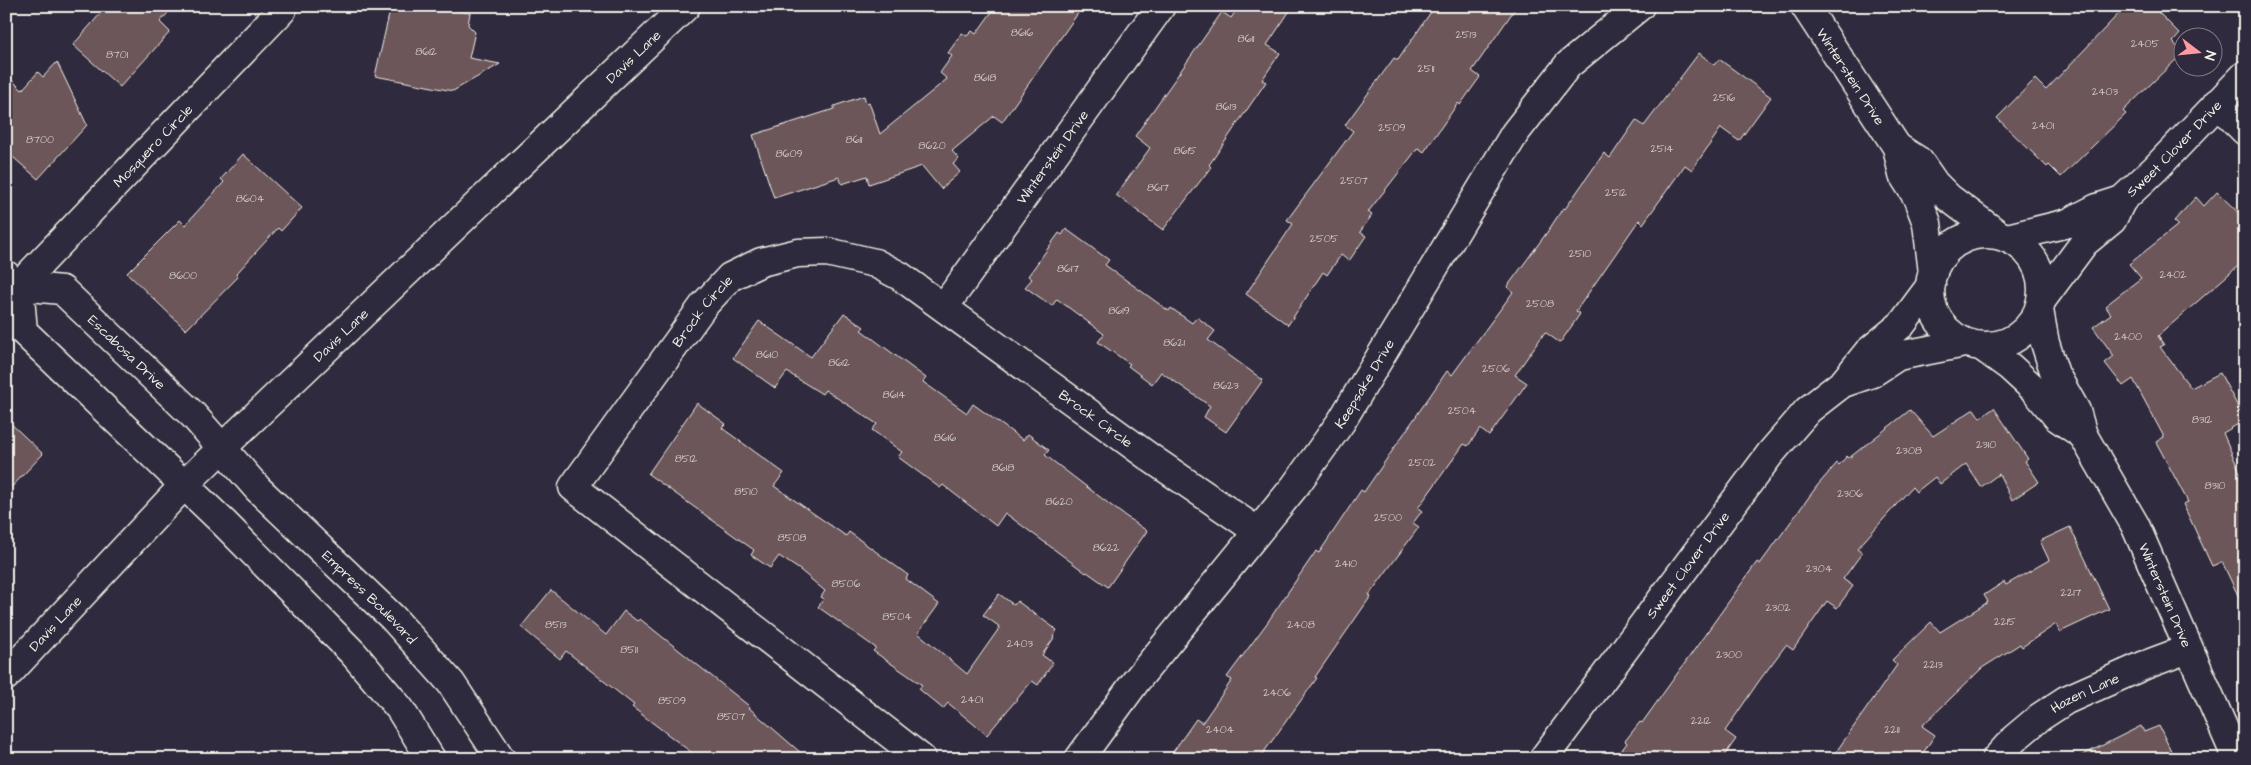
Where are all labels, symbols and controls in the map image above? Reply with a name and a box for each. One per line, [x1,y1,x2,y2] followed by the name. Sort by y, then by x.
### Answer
[1811,24,1889,130] street label: Winterstein Drive
[602,25,666,88] street label: Davis Lane
[1011,25,1033,40] house number: 8616
[1455,27,1477,42] house number: 2513
[2174,28,2224,78] north arrow
[1238,31,1255,46] house number: 8611
[2131,36,2159,51] house number: 2405
[415,44,438,59] house number: 8612
[106,47,129,62] house number: 8701
[2199,48,2220,62] text: N
[1418,61,1435,76] house number: 2511
[974,70,996,85] house number: 8618
[2092,84,2119,99] house number: 2403
[1713,90,1735,105] house number: 2516
[2122,96,2227,202] street label: Sweet Clover Drive
[1215,99,1237,114] house number: 8613
[109,100,198,192] street label: Mosquero Circle
[1012,106,1094,209] street label: Winterstein Drive
[2032,118,2055,133] house number: 2401
[1378,120,1406,135] house number: 2509
[26,132,54,147] house number: 8700
[846,132,863,147] house number: 8611
[918,138,946,153] house number: 8620
[1651,141,1674,156] house number: 2514
[1173,143,1197,158] house number: 8615
[775,146,803,161] house number: 8609
[1340,173,1368,188] house number: 2507
[1147,180,1169,195] house number: 8617
[1605,185,1628,200] house number: 2512
[236,191,265,206] house number: 8604
[1310,231,1339,246] house number: 2505
[1569,246,1591,261] house number: 2510
[1057,261,1079,276] house number: 8617
[2159,267,2187,282] house number: 2402
[169,268,197,283] house number: 8600
[668,271,738,351] street label: Brock Circle
[1526,296,1554,311] house number: 2508
[1108,303,1130,318] house number: 8619
[309,304,374,367] street label: Davis Lane
[83,311,170,395] street label: Escabosa Drive
[2114,329,2142,344] house number: 2400
[1163,335,1185,350] house number: 8621
[1330,335,1400,433] street label: Keepsake Drive
[756,347,778,362] house number: 8610
[828,355,851,370] house number: 8612
[1482,361,1510,376] house number: 2506
[1213,378,1239,393] house number: 8623
[1054,385,1137,453] street label: Brock Circle
[883,387,906,402] house number: 8614
[1448,403,1477,418] house number: 2504
[2192,412,2213,427] house number: 8312
[934,430,956,445] house number: 8616
[1976,437,1996,452] house number: 2310
[1896,443,1922,458] house number: 2308
[675,451,698,466] house number: 8512
[1408,455,1436,470] house number: 2502
[992,460,1014,475] house number: 8618
[2204,478,2226,493] house number: 8310
[734,484,758,499] house number: 8510
[1837,486,1863,501] house number: 2306
[1045,494,1073,509] house number: 8620
[1642,508,1735,623] street label: Sweet Clover Drive
[1374,510,1402,525] house number: 2500
[778,530,807,545] house number: 8508
[1093,540,1120,555] house number: 8622
[2133,540,2196,651] street label: Winterstein Drive
[317,546,421,649] street label: Empress Boulevard
[1335,556,1357,571] house number: 2410
[1806,561,1833,576] house number: 2304
[832,576,860,591] house number: 8506
[2061,585,2082,600] house number: 2217
[25,591,87,656] street label: Davis Lane
[1765,600,1791,615] house number: 2302
[882,609,912,624] house number: 8504
[1994,614,2016,629] house number: 2215
[545,617,567,632] house number: 8513
[1287,617,1315,632] house number: 2408
[1007,636,1034,651] house number: 2403
[620,642,638,657] house number: 8511
[1716,647,1742,662] house number: 2300
[1923,657,1943,672] house number: 2213
[2047,668,2123,719] street label: Hazen Lane
[1263,685,1291,700] house number: 2406
[961,692,984,707] house number: 2401
[658,693,686,708] house number: 8509
[717,709,746,724] house number: 8507
[1691,713,1712,728] house number: 2212
[1206,722,1235,737] house number: 2404
[1884,722,1900,737] house number: 2211

